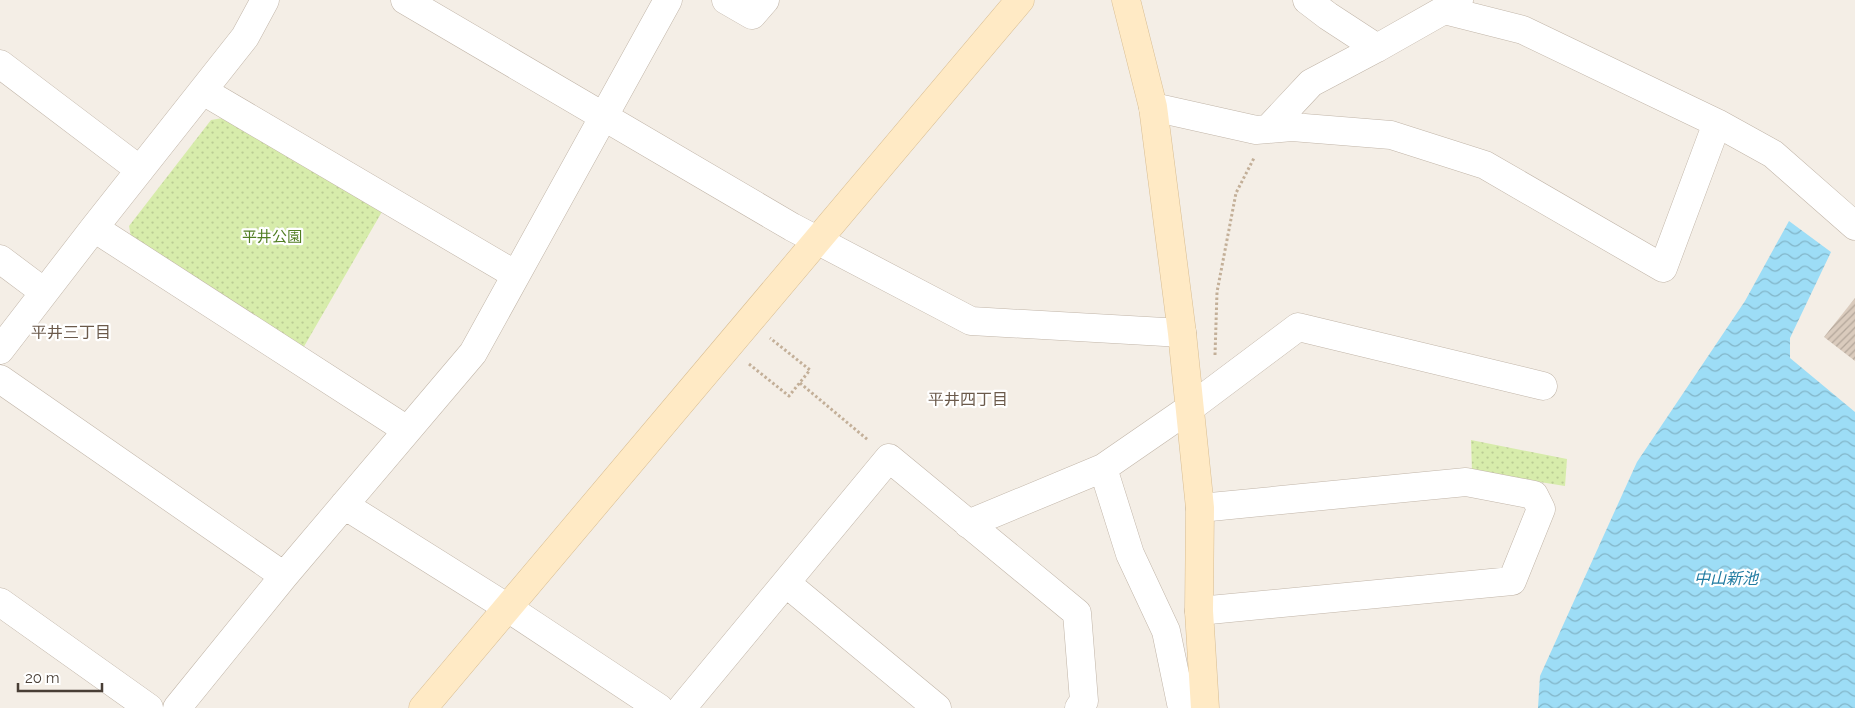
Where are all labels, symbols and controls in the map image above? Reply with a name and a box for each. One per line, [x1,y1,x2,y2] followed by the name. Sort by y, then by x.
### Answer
[242,228,302,246] park label: 平井公園
[31,323,111,342] district label: 平井三丁目
[928,390,1008,409] district label: 平井四丁目
[1694,569,1760,588] water label: 中山新池
[18,660,101,692] scale bar
[25,669,60,687] text: 20 m

